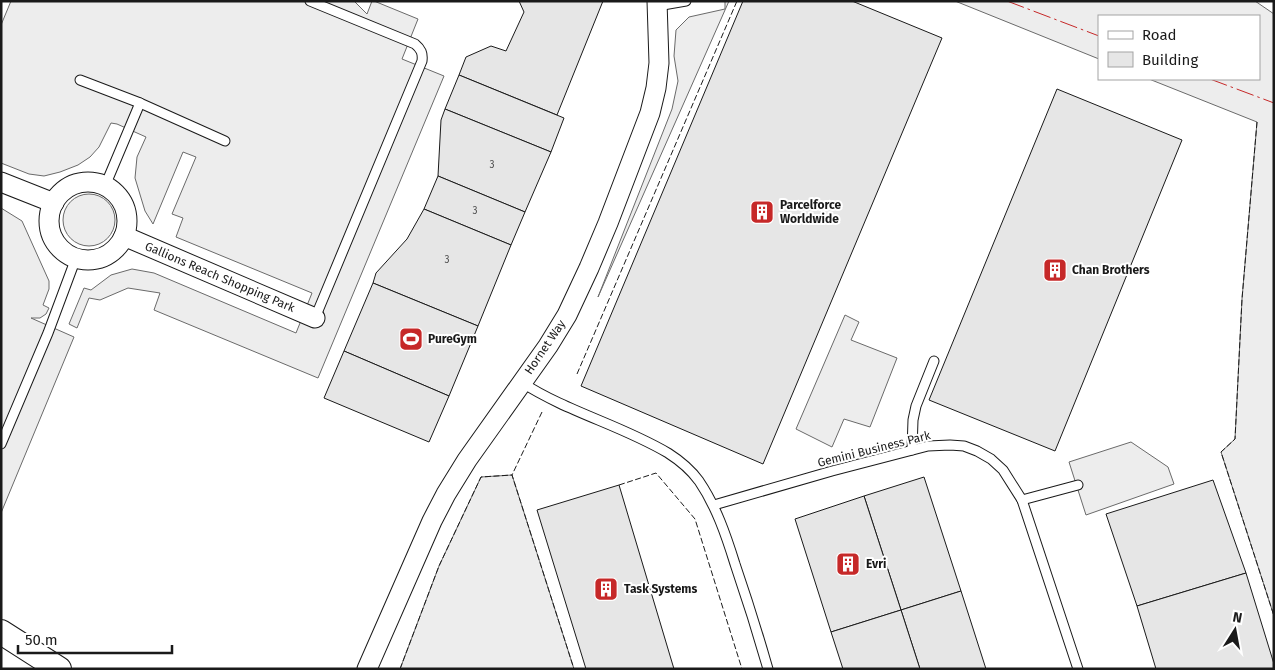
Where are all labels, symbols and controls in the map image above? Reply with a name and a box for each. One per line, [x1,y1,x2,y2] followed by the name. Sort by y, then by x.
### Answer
[1098,15,1260,80] legend
[1142,26,1177,44] text: Road
[1142,51,1198,69] text: Building
[490,159,495,171] house number: 3
[780,198,841,226] place label: Parcelforce Worldwide
[749,199,775,225] building icon: Parcelforce Worldwide
[473,205,478,217] house number: 3
[143,239,298,315] street label: Gallions Reach Shopping Park
[445,254,450,266] house number: 3
[1042,257,1068,283] building icon: Chan Brothers
[1072,263,1150,277] place label: Chan Brothers
[522,317,568,377] street label: Hornet Way
[398,326,424,352] sports icon: PureGym
[428,332,477,346] place label: PureGym
[816,428,933,470] street label: Gemini Business Park
[835,551,861,577] building icon: Evri
[866,557,886,571] place label: Evri
[593,576,619,602] building icon: Task Systems
[624,582,697,596] place label: Task Systems
[1210,605,1260,655] north arrow
[1231,608,1244,627] text: N
[18,622,171,654] scale bar
[25,631,58,649] text: 50 m

